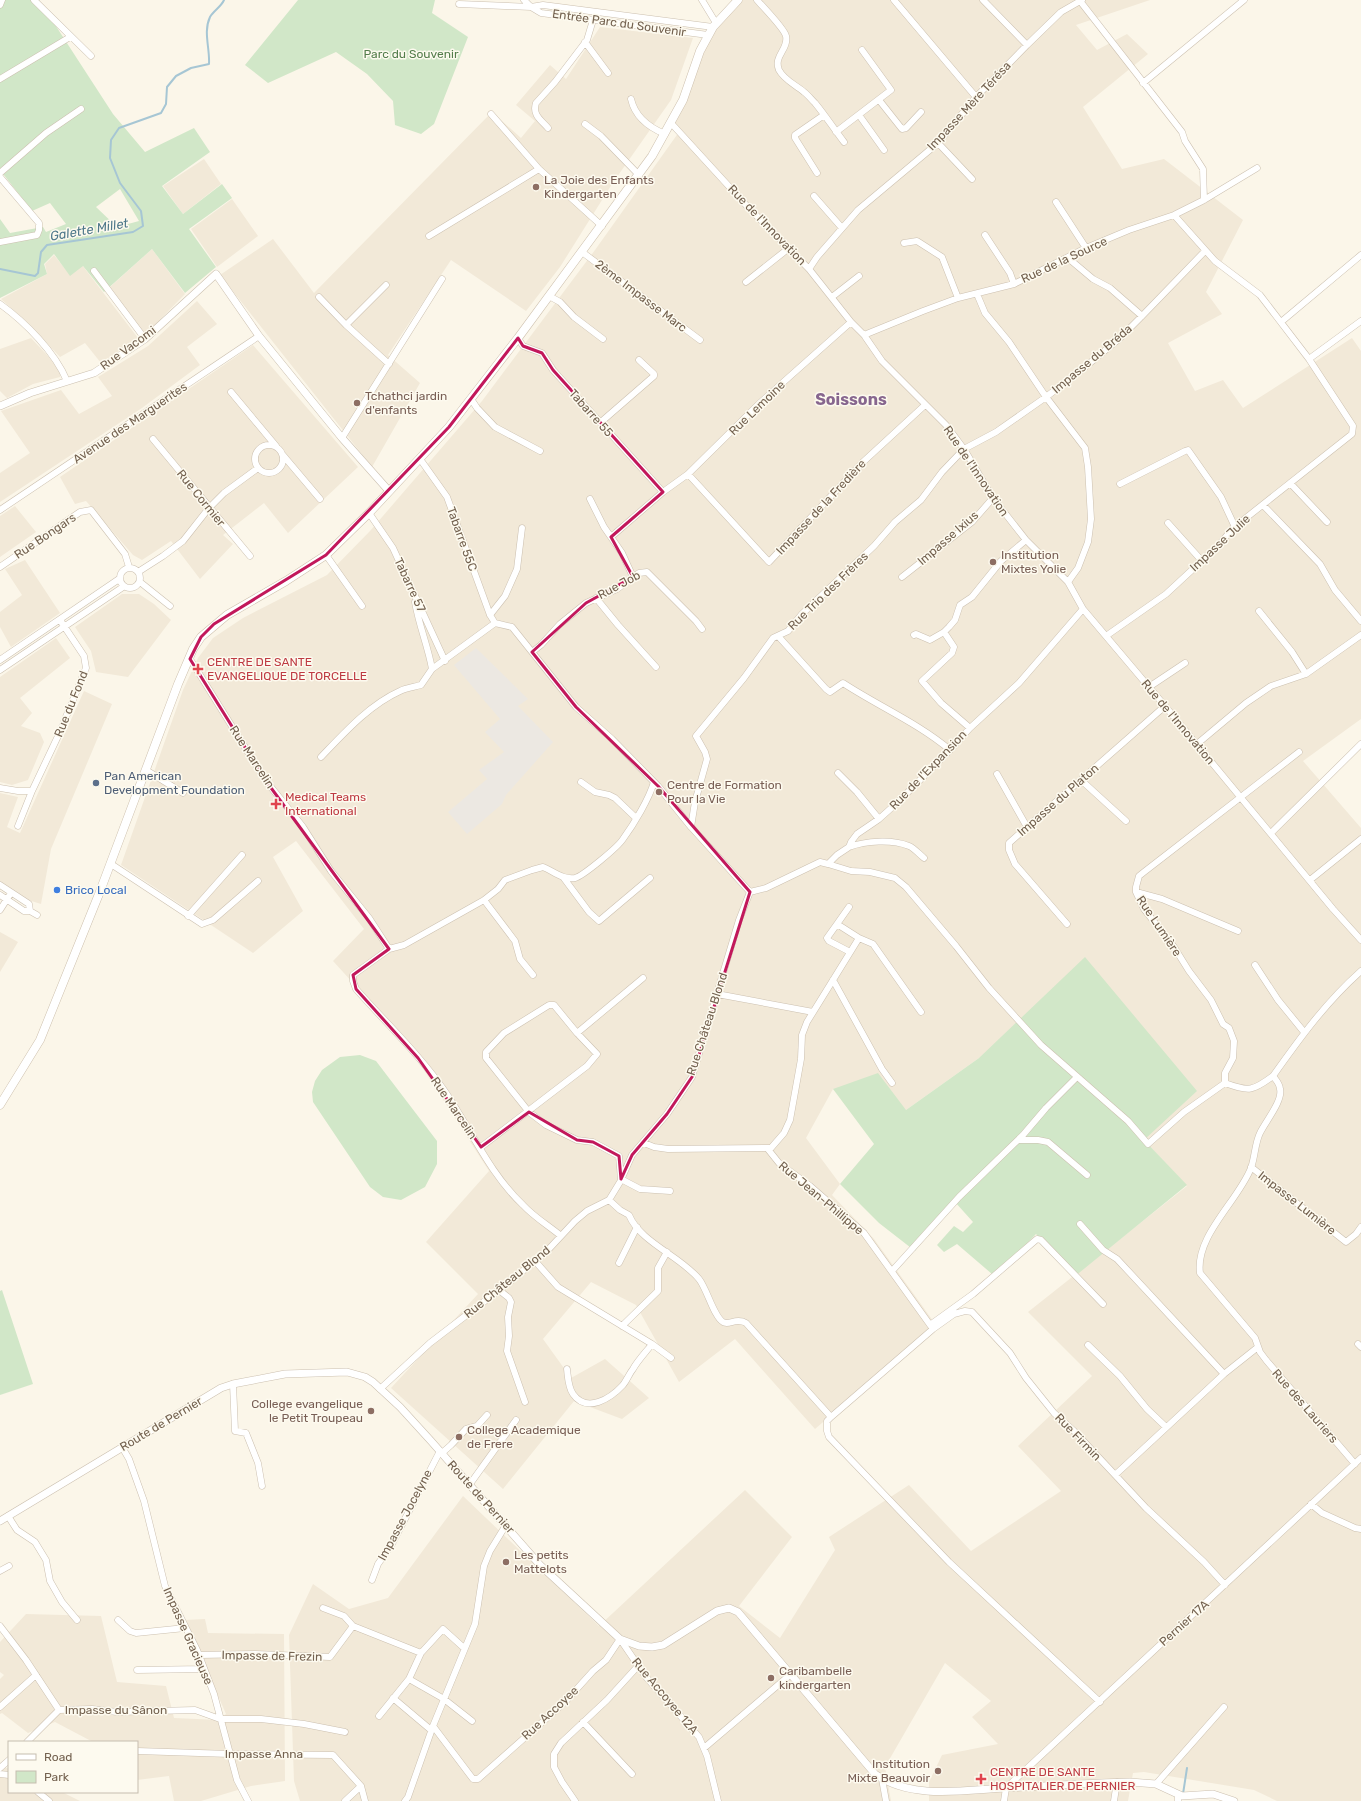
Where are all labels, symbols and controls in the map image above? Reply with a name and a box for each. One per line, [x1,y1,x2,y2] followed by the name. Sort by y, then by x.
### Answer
[551,7,687,39] street label: Entrée Parc du Souvenir
[364,47,459,61] park label: Parc du Souvenir
[924,59,1014,153] street label: Impasse Mère Térésa
[544,173,654,201] place label: La Joie des Enfants Kindergarten
[531,182,541,192] marker: La Joie des Enfants Kindergarten
[725,182,809,268] street label: Rue de l'Innovation
[49,215,130,244] water label: Galette Millet
[1019,234,1110,286] street label: Rue de la Source
[592,257,690,335] street label: 2ème Impasse Marc
[1049,322,1135,396] street label: Impasse du Bréda
[97,323,159,373] street label: Rue Vacomi
[726,378,788,438] street label: Rue Lemoine
[70,380,190,466] street label: Avenue des Marguerites
[566,386,616,440] street label: Tabarre 55
[365,389,447,417] place label: Tchathci jardin d'enfants
[815,390,887,409] district label: Soissons
[352,398,362,408] marker: Tchathci jardin d'enfants
[940,423,1012,519] street label: Rue de l'Innovation
[773,456,869,557] street label: Impasse de la Fredière
[174,467,228,530] street label: Rue Cormier
[444,505,480,573] street label: Tabarre 55C
[915,508,981,568] street label: Impasse Ixius
[11,510,79,562] street label: Rue Bongars
[1187,511,1253,574] street label: Impasse Julie
[1001,548,1066,576] place label: Institution Mixtes Yolie
[785,549,871,633] street label: Rue Trio des Frères
[391,556,429,614] street label: Tabarre 57
[988,557,998,567] marker: Institution Mixtes Yolie
[595,568,643,602] street label: Rue Job
[207,655,367,683] place label: CENTRE DE SANTE EVANGELIQUE DE TORCELLE
[192,663,204,675] marker: CENTRE DE SANTE EVANGELIQUE DE TORCELLE
[51,669,91,739] street label: Rue du Fond
[1138,677,1218,767] street label: Rue de l'Innovation
[227,723,277,791] street label: Rue Marcelin
[886,727,970,813] street label: Rue de l'Expansion
[1015,761,1101,839] street label: Impasse du Platon
[104,769,245,797] place label: Pan American Development Foundation
[91,778,101,788] marker: Pan American Development Foundation
[667,778,782,806] place label: Centre de Formation Pour la Vie
[654,787,664,797] marker: Centre de Formation Pour la Vie
[285,790,366,818] place label: Medical Teams International
[270,798,282,810] marker: Medical Teams International
[65,883,127,897] place label: Brico Local
[52,885,62,895] marker: Brico Local
[1134,893,1185,959] street label: Rue Lumière
[684,971,730,1077] street label: Rue Château Blond
[428,1074,480,1142] street label: Rue Marcelin
[776,1158,866,1238] street label: Rue Jean-Phillippe
[1255,1168,1339,1238] street label: Impasse Lumière
[461,1243,553,1321] street label: Rue Château Blond
[1269,1366,1341,1446] street label: Rue des Lauriers
[117,1394,205,1454] street label: Route de Pernier
[251,1397,363,1425] place label: College evangelique le Petit Troupeau
[366,1406,376,1416] marker: College evangelique le Petit Troupeau
[1052,1411,1104,1463] street label: Rue Firmin
[467,1423,581,1451] place label: College Academique de Frere
[454,1432,464,1442] marker: College Academique de Frere
[445,1458,518,1537] street label: Route de Pernier
[375,1467,435,1563] street label: Impasse Jocelyne
[514,1548,569,1576] place label: Les petits Mattelots
[501,1557,511,1567] marker: Les petits Mattelots
[160,1585,216,1687] street label: Impasse Gracieuse
[1156,1597,1212,1649] street label: Pernier 17A
[222,1648,322,1664] street label: Impasse de Frezin
[629,1655,701,1737] street label: Rue Accoyee 12A
[779,1664,852,1692] place label: Caribambelle kindergarten
[766,1673,776,1683] marker: Caribambelle kindergarten
[519,1683,581,1743] street label: Rue Accoyee
[65,1703,167,1717] street label: Impasse du Sânon
[8,1741,138,1793] legend
[225,1747,303,1761] street label: Impasse Anna
[44,1750,72,1764] text: Road
[847,1757,930,1785] place label: Institution Mixte Beauvoir
[990,1765,1136,1793] place label: CENTRE DE SANTE HOSPITALIER DE PERNIER
[933,1766,943,1776] marker: Institution Mixte Beauvoir
[44,1770,70,1784] text: Park
[975,1773,987,1785] marker: CENTRE DE SANTE HOSPITALIER DE PERNIER

